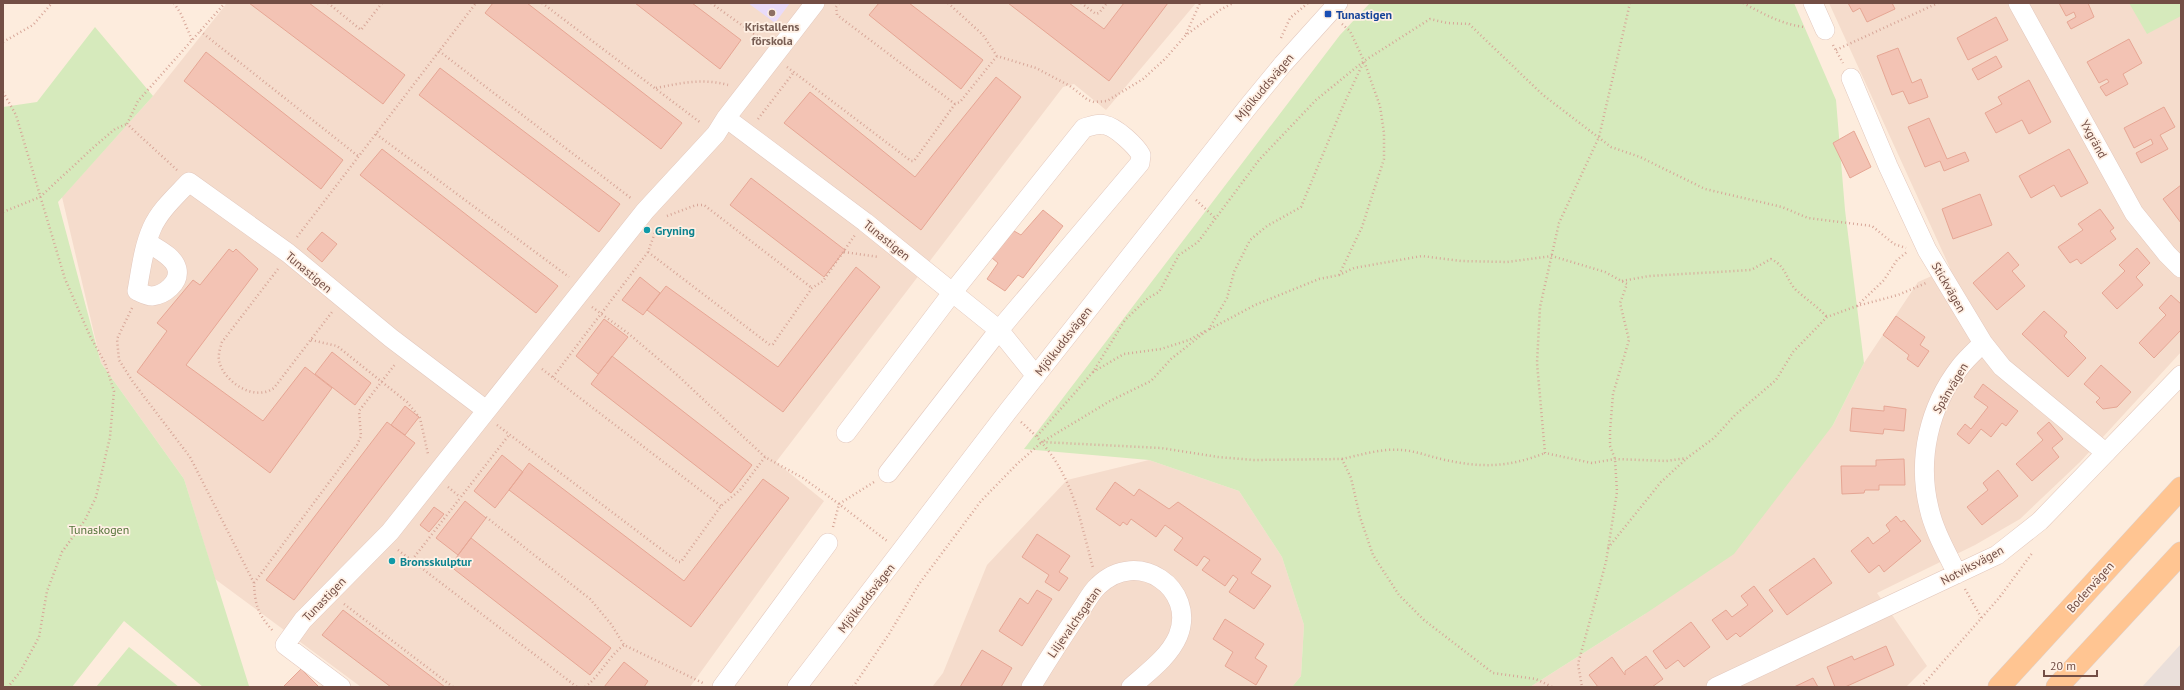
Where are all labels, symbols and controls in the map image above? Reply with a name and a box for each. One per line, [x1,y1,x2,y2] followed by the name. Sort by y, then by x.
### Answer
[1336,7,1392,22] place label: Tunastigen
[767,8,777,18] marker: Kristallens förskola
[1323,9,1333,19] marker: Tunastigen
[745,19,799,48] place label: Kristallens förskola
[1231,50,1297,124] street label: Mjölkuddsvägen
[2077,117,2111,161] street label: Yxgränd
[861,217,913,263] street label: Tunastigen
[655,223,695,238] place label: Gryning
[642,225,652,235] marker: Gryning
[283,248,335,296] street label: Tunastigen
[1929,259,1969,315] street label: Stickvägen
[1031,303,1095,379] street label: Mjölkuddsvägen
[1929,360,1971,416] street label: Spånvägen
[69,522,129,537] park label: Tunaskogen
[1938,542,2006,588] street label: Notviksvägen
[400,554,472,569] place label: Bronsskulptur
[387,556,397,566] marker: Bronsskulptur
[2063,558,2117,616] street label: Bodenvägen
[834,560,898,636] street label: Mjölkuddsvägen
[299,574,349,624] street label: Tunastigen
[1044,584,1104,660] street label: Liljevalchsgatan
[2044,652,2097,678] scale bar
[2050,658,2076,673] text: 20 m

